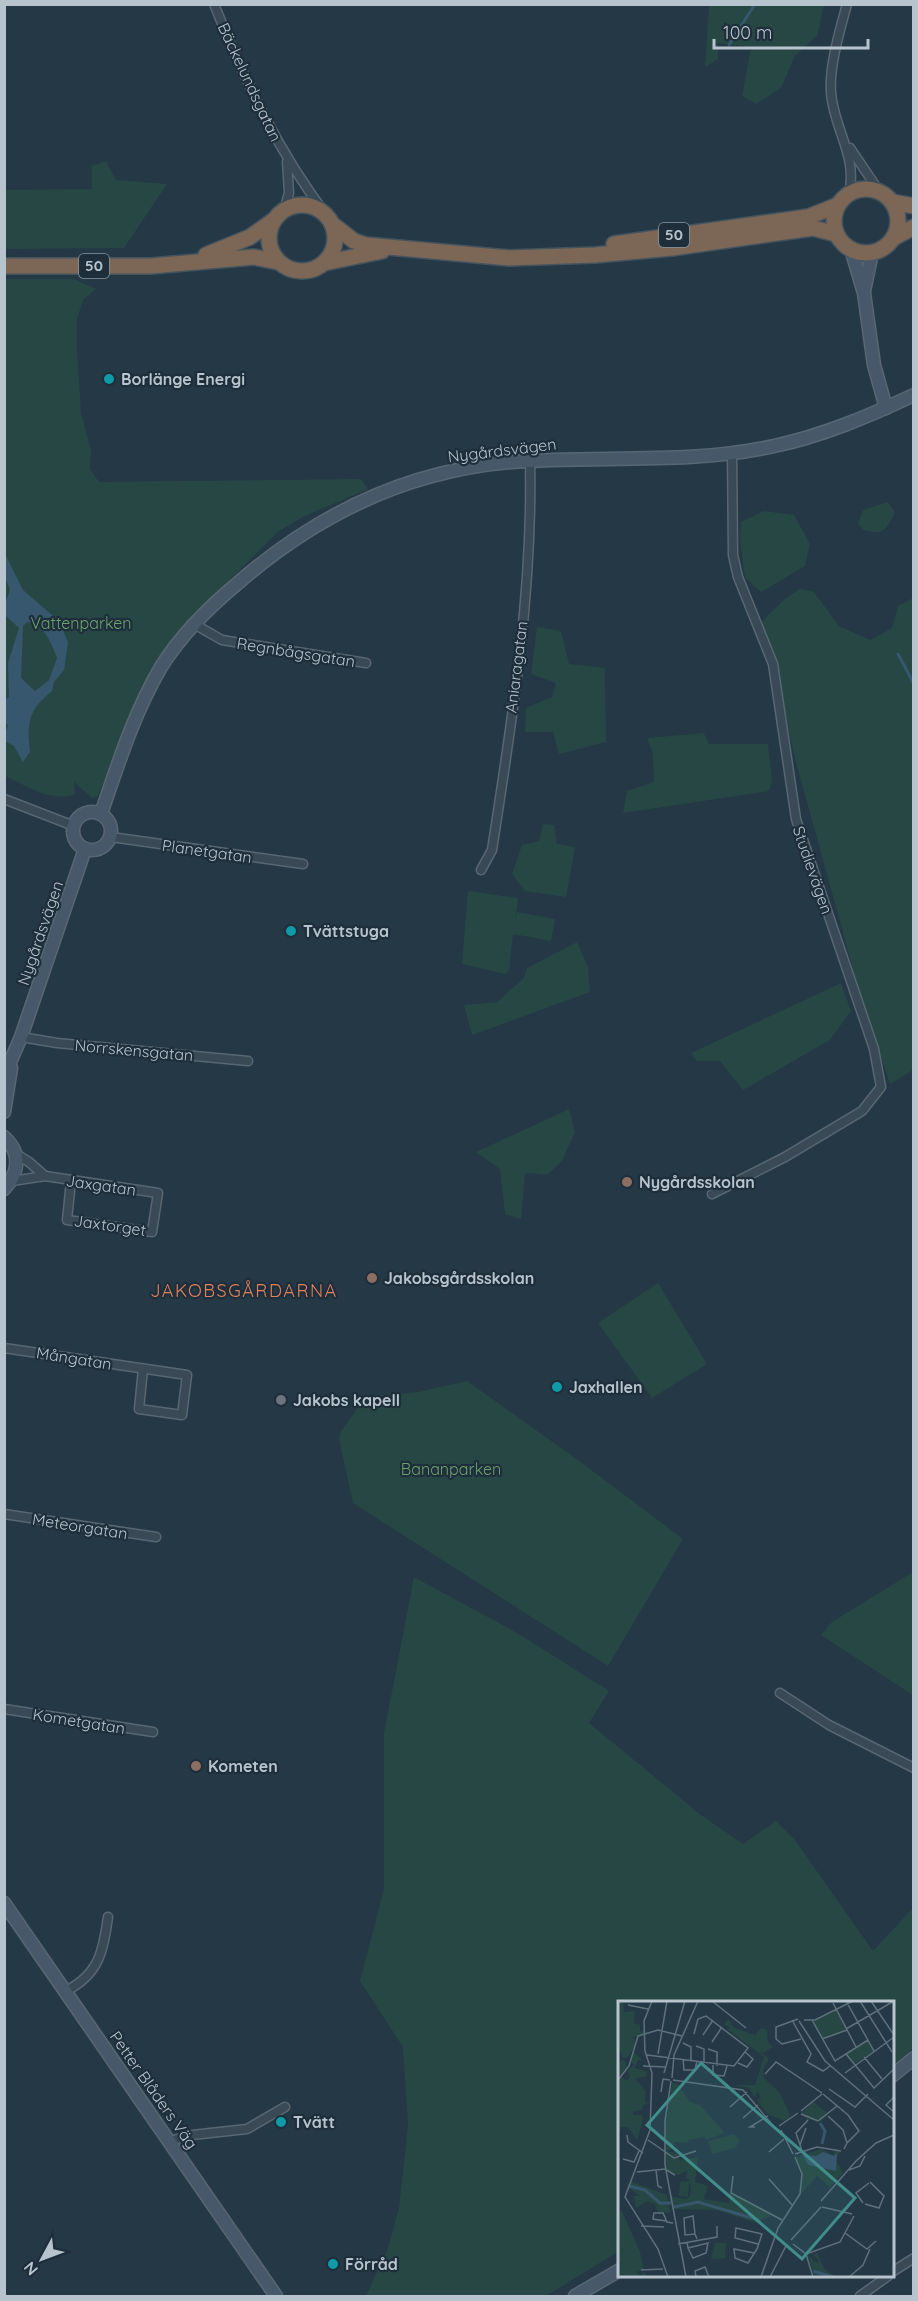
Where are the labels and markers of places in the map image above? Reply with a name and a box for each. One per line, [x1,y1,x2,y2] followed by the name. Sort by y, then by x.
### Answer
[121,369,245,389] place label: Borlänge Energi
[102,372,116,386] marker: Borlänge Energi
[303,921,389,941] place label: Tvättstuga
[284,924,298,938] marker: Tvättstuga
[639,1172,755,1192] place label: Nygårdsskolan
[620,1175,634,1189] marker: Nygårdsskolan
[384,1268,534,1288] place label: Jakobsgårdsskolan
[365,1271,379,1285] marker: Jakobsgårdsskolan
[569,1377,643,1397] place label: Jaxhallen
[550,1380,564,1394] marker: Jaxhallen
[293,1390,400,1410] place label: Jakobs kapell
[274,1393,288,1407] marker: Jakobs kapell
[208,1756,278,1776] place label: Kometen
[189,1759,203,1773] marker: Kometen
[293,2112,335,2132] place label: Tvätt
[274,2115,288,2129] marker: Tvätt
[345,2254,398,2274] place label: Förråd
[326,2257,340,2271] marker: Förråd

